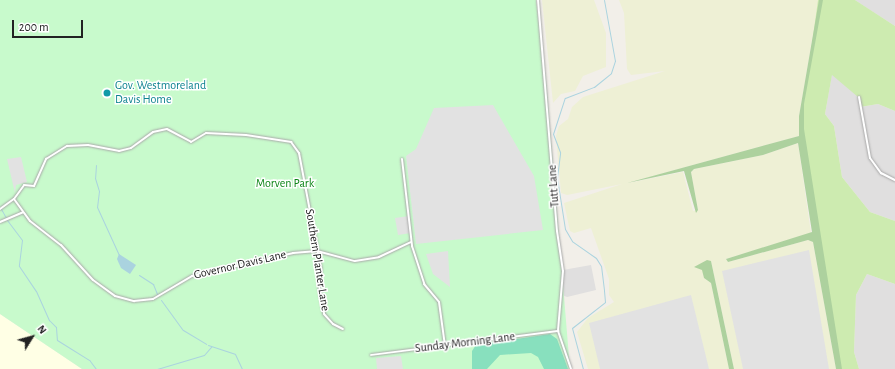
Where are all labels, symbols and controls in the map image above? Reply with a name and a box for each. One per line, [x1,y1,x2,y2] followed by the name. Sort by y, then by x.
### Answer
[14,12,85,38] scale bar
[19,21,49,33] text: 200 m
[115,79,206,107] place label: Gov. Westmoreland Davis Home
[102,88,112,98] marker: Gov. Westmoreland Davis Home
[545,164,563,208] street label: Tutt Lane
[256,177,314,191] park label: Morven Park
[302,208,332,312] street label: Southern Planter Lane
[192,247,288,283] street label: Governor Davis Lane
[12,317,52,357] north arrow
[35,323,49,336] text: N
[414,330,516,356] street label: Sunday Morning Lane

